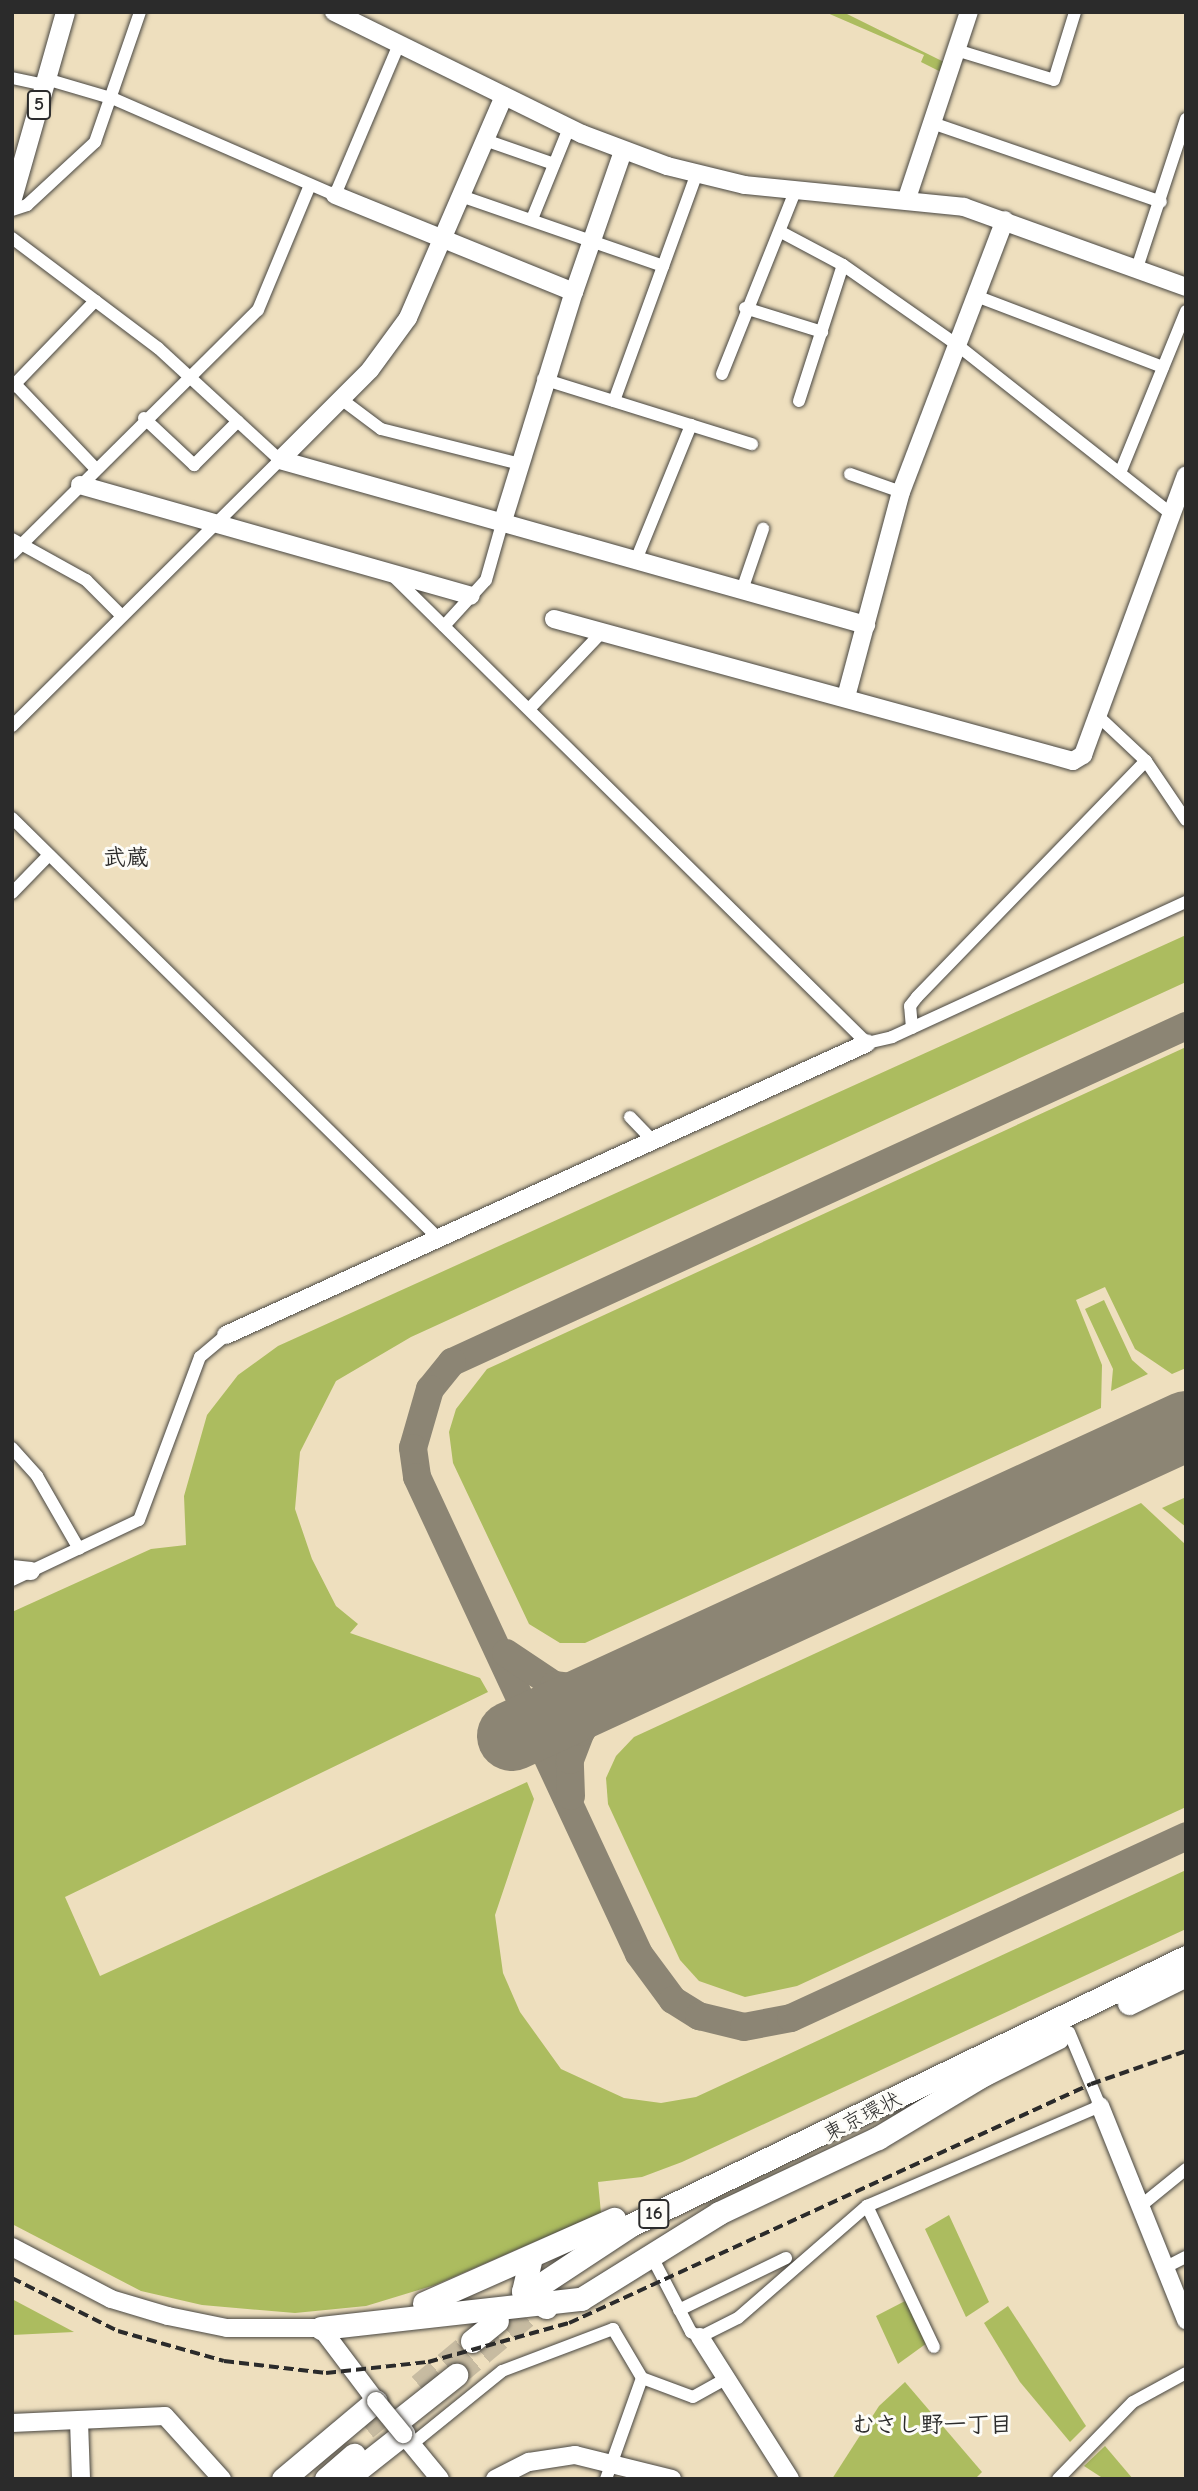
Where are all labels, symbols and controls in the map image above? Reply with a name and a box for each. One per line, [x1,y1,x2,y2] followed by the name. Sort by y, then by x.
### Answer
[27,90,51,120] road number: 5
[103,844,149,872] district label: 武蔵
[819,2086,905,2146] street label: 東京環状
[638,2198,670,2230] road number: 16
[852,2411,1012,2439] district label: むさし野一丁目

